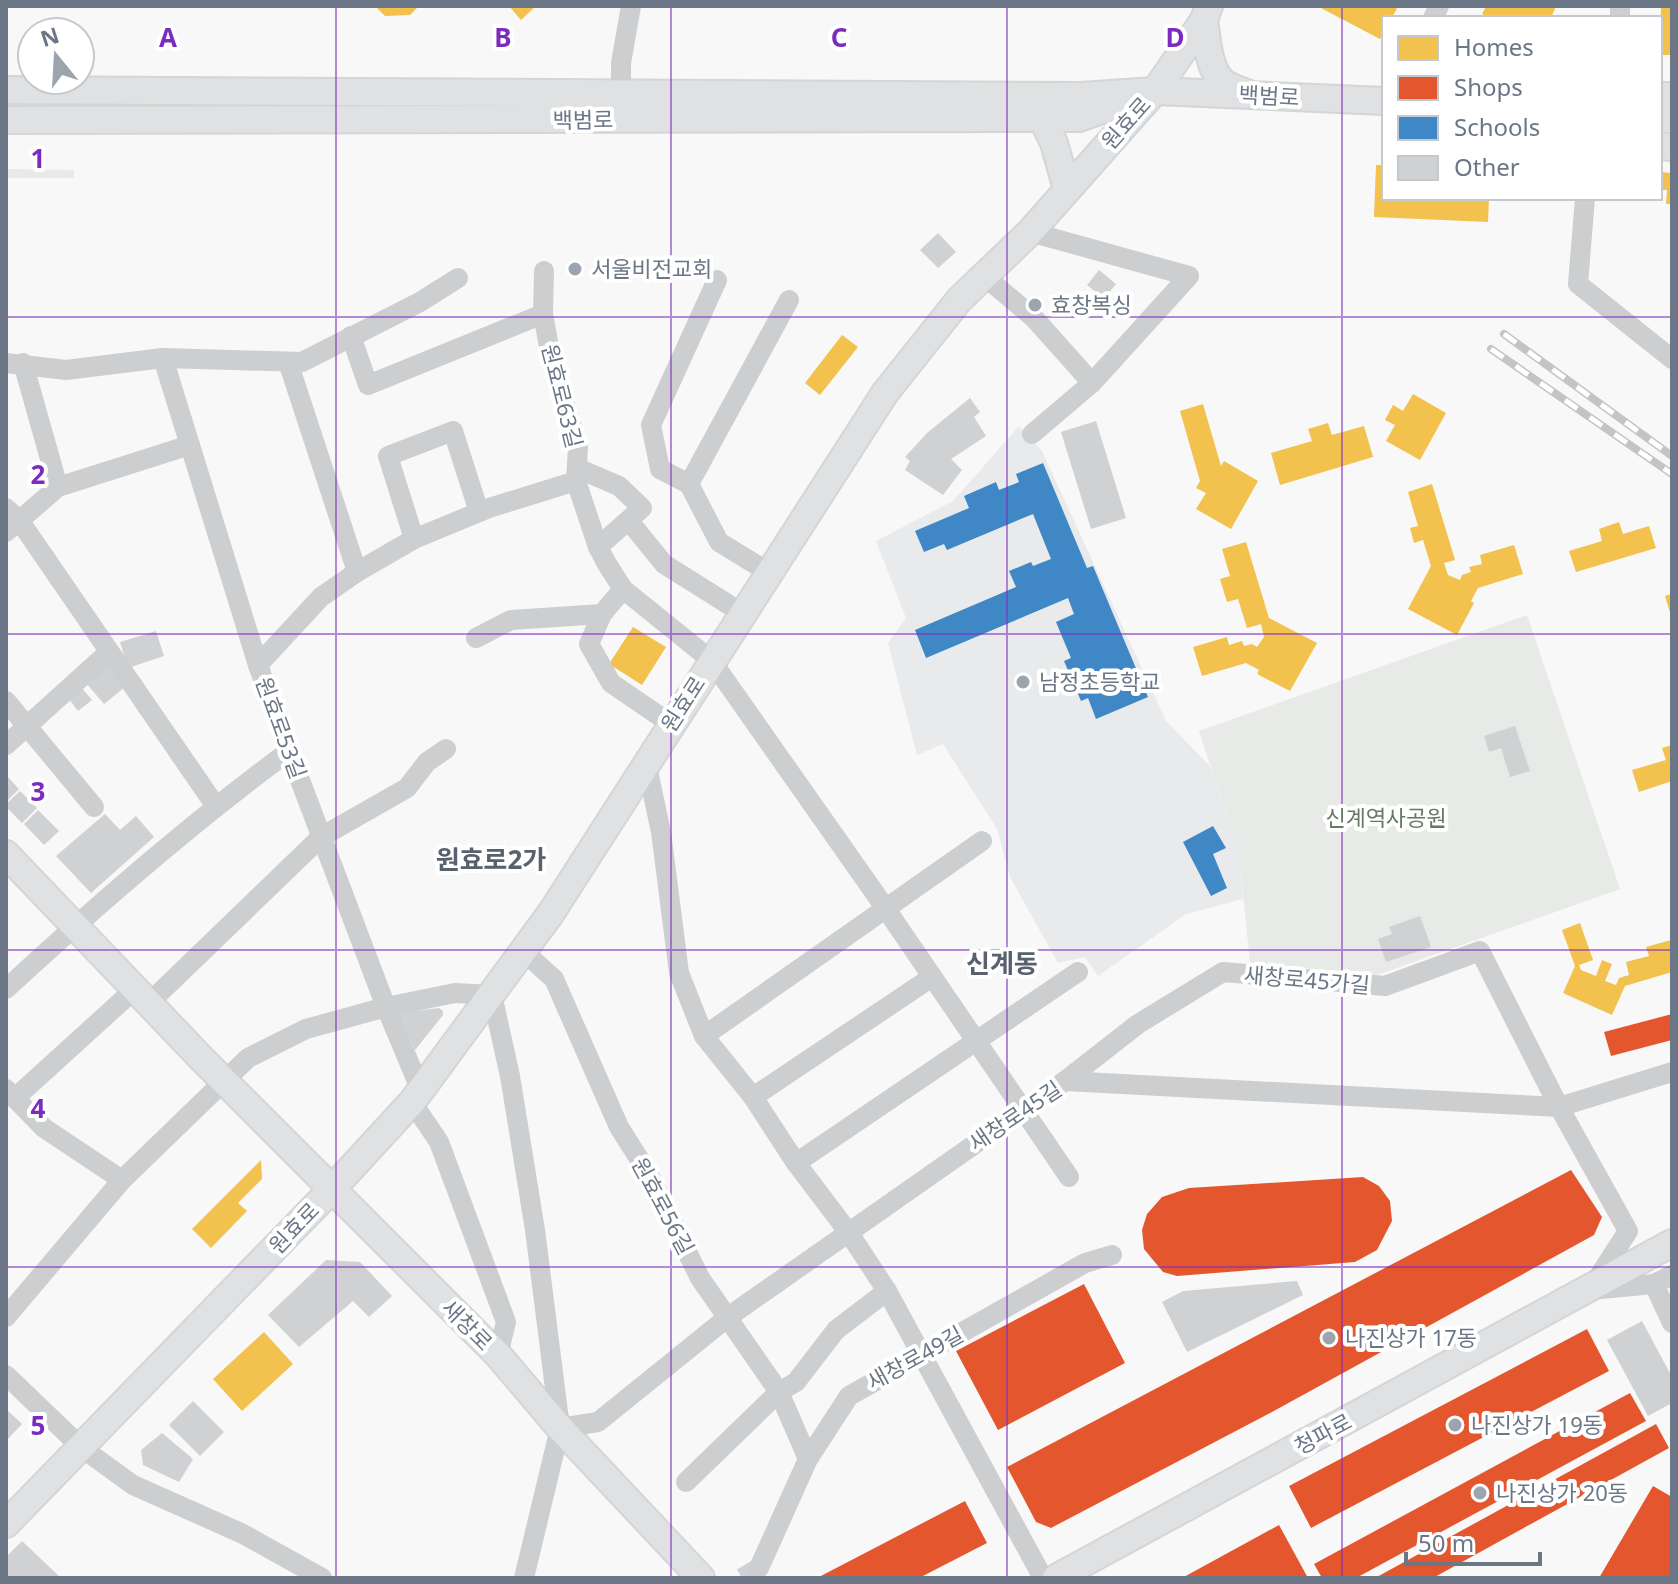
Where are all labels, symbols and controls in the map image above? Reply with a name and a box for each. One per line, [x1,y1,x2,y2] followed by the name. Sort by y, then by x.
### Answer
[16,16,96,96] north arrow
[1382,16,1662,200] legend
[36,19,63,53] text: N
[159,19,177,55] text: A
[494,19,512,55] text: B
[831,19,847,55] text: C
[1165,19,1185,55] text: D
[1454,30,1534,63] text: Homes
[1454,70,1523,103] text: Shops
[1238,78,1300,112] street label: 백범로
[1094,90,1157,155] street label: 원효로
[552,103,614,135] street label: 백범로
[1454,110,1540,143] text: Schools
[31,140,45,176] text: 1
[1454,150,1520,183] text: Other
[591,253,712,283] place label: 서울비전교회
[566,260,584,278] marker: 서울비전교회
[1051,289,1132,319] place label: 효창복싱
[1026,296,1044,314] marker: 효창복싱
[536,341,590,451] street label: 원효로63길
[31,456,46,492] text: 2
[1039,666,1160,696] place label: 남정초등학교
[653,670,711,737] street label: 원효로
[250,673,314,783] street label: 원효로53길
[1014,673,1032,691] marker: 남정초등학교
[31,773,45,809] text: 3
[1325,802,1447,832] park label: 신계역사공원
[436,841,546,877] district label: 원효로2가
[966,945,1038,981] district label: 신계동
[1243,959,1371,999] street label: 새창로45가길
[962,1073,1067,1157] street label: 새창로45길
[31,1090,46,1126] text: 4
[626,1152,702,1259] street label: 원효로56길
[261,1195,325,1260] street label: 원효로
[436,1292,500,1356] street label: 새창로
[861,1318,968,1396] street label: 새창로49길
[1345,1322,1477,1352] place label: 나진상가 17동
[1320,1329,1338,1347] marker: 나진상가 17동
[1289,1406,1356,1461] street label: 청파로
[31,1407,45,1443] text: 5
[1471,1409,1603,1439] place label: 나진상가 19동
[1446,1416,1464,1434] marker: 나진상가 19동
[1496,1477,1628,1507] place label: 나진상가 20동
[1471,1484,1489,1502] marker: 나진상가 20동
[1406,1516,1540,1566] scale bar
[1418,1526,1474,1559] text: 50 m

